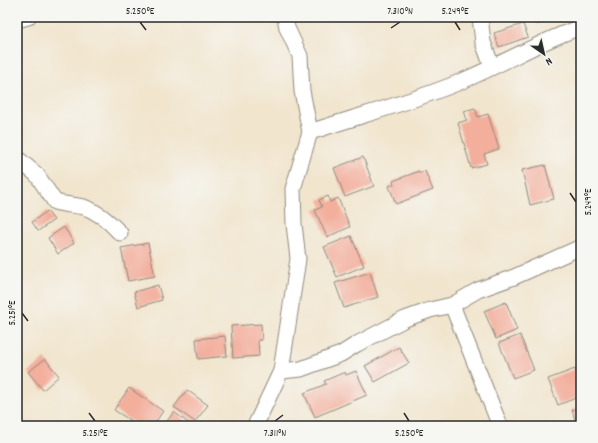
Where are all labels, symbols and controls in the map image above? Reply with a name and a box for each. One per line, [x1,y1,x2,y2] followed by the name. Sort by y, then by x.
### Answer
[126,5,155,19] text: 5.250°E
[387,5,413,19] text: 7.310°N
[441,5,469,19] text: 5.249°E
[524,34,564,74] north arrow
[541,52,555,69] text: N
[582,188,596,216] text: 5.249°E
[6,300,20,326] text: 5.251°E
[82,427,108,441] text: 5.251°E
[264,427,286,441] text: 7.311°N
[395,427,424,441] text: 5.250°E

